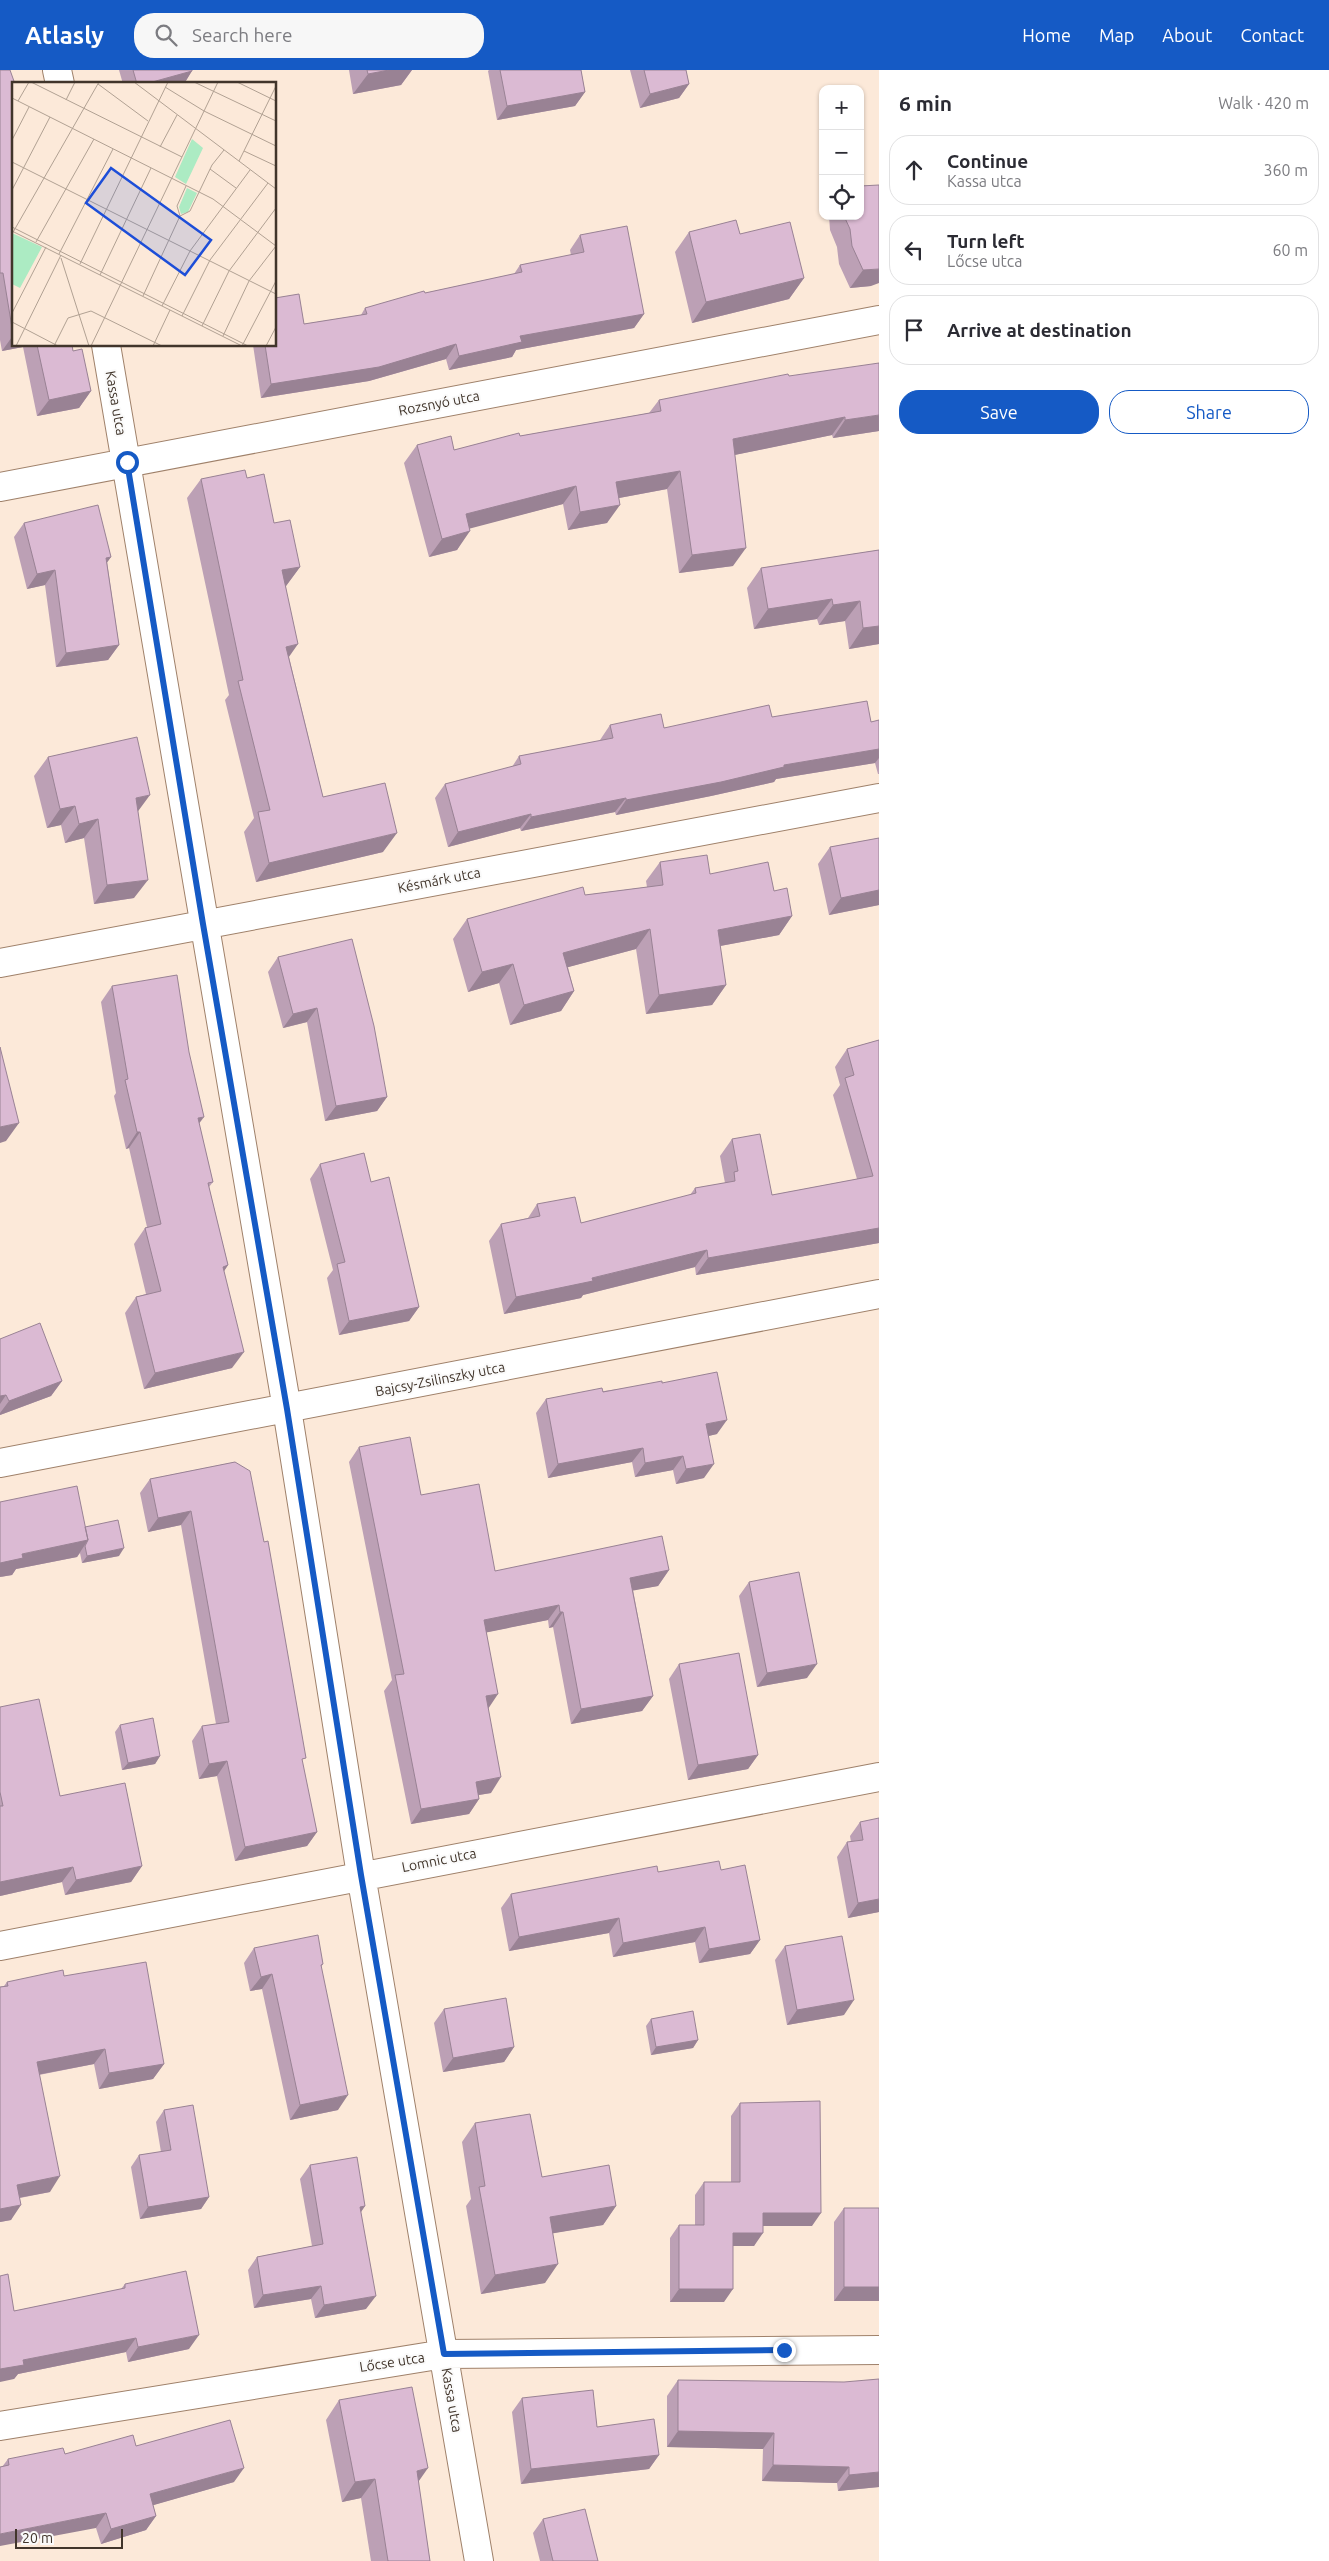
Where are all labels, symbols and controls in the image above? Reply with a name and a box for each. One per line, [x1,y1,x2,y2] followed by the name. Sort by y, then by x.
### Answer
[134,13,484,58] search box
[152,21,180,49] icon: search
[25,22,104,49] text: Atlasly
[192,24,292,46] text: Search here
[1022,25,1071,45] text: Home
[1099,25,1134,45] text: Map
[1162,25,1212,45] text: About
[1240,25,1304,45] text: Contact
[12,82,276,346] inset map
[819,85,864,220] map controls
[819,85,864,130] button: +
[899,91,952,115] text: 6 min
[1218,94,1309,112] text: Walk · 420 m
[819,130,864,175] button: −
[947,150,1028,172] text: Continue
[900,156,928,184] icon: ahead
[1263,161,1308,179] text: 360 m
[947,172,1022,190] text: Kassa utca
[819,175,864,220] button: locate
[947,230,1025,252] text: Turn left
[900,236,928,264] icon: left
[1272,241,1308,259] text: 60 m
[947,252,1022,270] text: Lőcse utca
[900,316,928,344] icon: arrive
[947,319,1132,341] text: Arrive at destination
[102,369,130,437] street label: Kassa utca
[397,387,481,419] street label: Rozsnyó utca
[899,390,1099,434] button: Save
[1109,390,1309,434] button: Share
[116,451,139,474] route start
[396,864,482,896] street label: Késmárk utca
[374,1359,506,1399] street label: Bajcsy-Zsilinszky utca
[400,1845,478,1875] street label: Lomnic utca
[773,2339,796,2362] route end
[358,2349,426,2375] street label: Lőcse utca
[438,2366,466,2434] street label: Kassa utca
[15,2526,122,2549] scale bar
[22,2530,53,2546] text: 20 m

